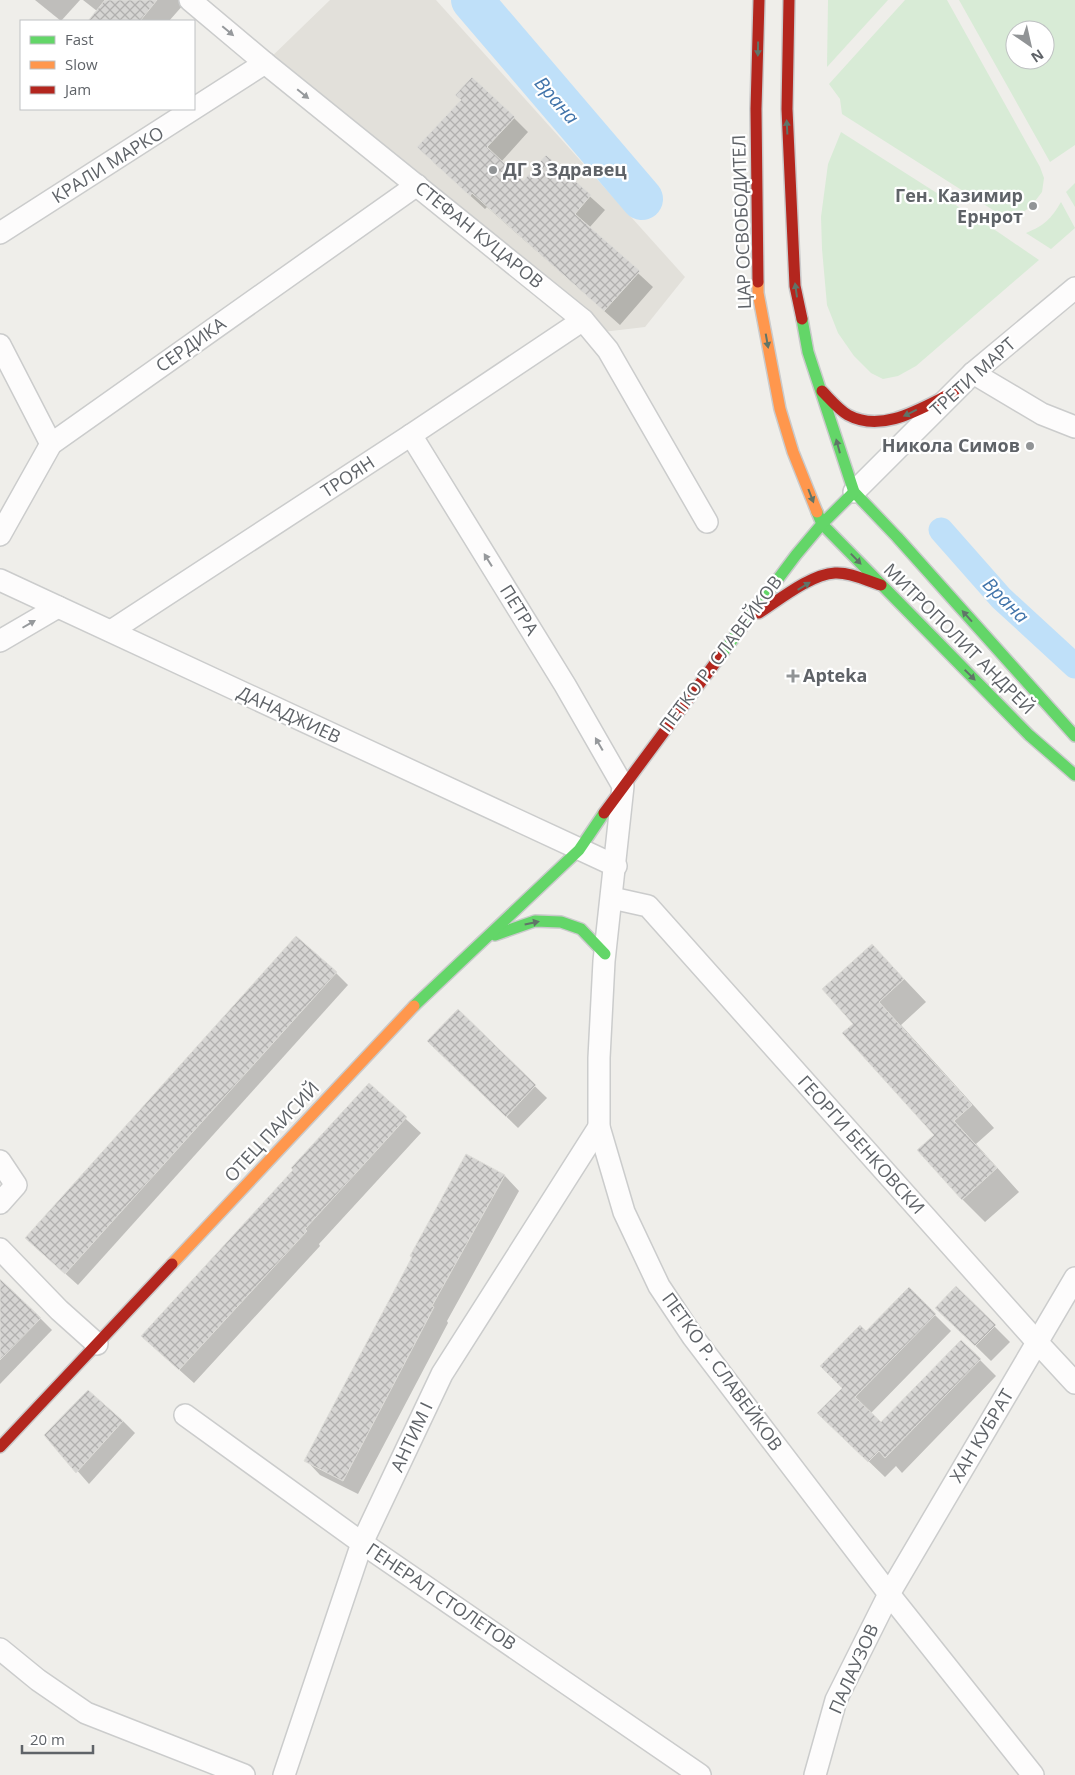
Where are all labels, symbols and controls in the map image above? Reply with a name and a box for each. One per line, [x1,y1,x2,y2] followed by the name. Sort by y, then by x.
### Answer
[20,20,195,110] legend
[1005,20,1055,70] north arrow
[221,26,234,37] one-way arrow
[65,29,94,49] text: Fast
[753,41,761,57] one-way arrow
[1028,45,1048,67] text: N
[65,54,98,74] text: Slow
[529,71,585,130] water label: Врана
[63,79,91,99] text: Jam
[296,88,309,99] one-way arrow
[783,119,791,135] one-way arrow
[47,120,168,208] street label: КРАЛИ МАРКО
[726,134,756,310] street label: ЦАР ОСВОБОДИТЕЛ
[503,157,627,181] place label: ДГ 3 Здравец
[487,164,499,176] marker: ДГ 3 Здравец
[411,175,549,293] street label: СТЕФАН КУЦАРОВ
[895,183,1023,228] place label: Ген. Казимир Ернрот
[1027,200,1039,212] marker: Ген. Казимир Ернрот
[792,281,800,297] one-way arrow
[151,311,231,377] street label: СЕРДИКА
[924,331,1020,421] street label: ТРЕТИ МАРТ
[763,333,771,348] one-way arrow
[903,409,917,417] one-way arrow
[882,433,1020,457] place label: Никола Симов
[834,439,842,454] one-way arrow
[1024,440,1036,452] marker: Никола Симов
[316,450,379,502] street label: ТРОЯН
[807,489,815,504] one-way arrow
[483,553,492,566] one-way arrow
[850,553,862,565] one-way arrow
[879,558,1040,719] street label: МИТРОПОЛИТ АНДРЕЙ
[653,570,787,737] street label: ПЕТКО Р. СЛАВЕЙКОВ
[977,571,1035,629] water label: Врана
[495,580,545,640] street label: ПЕТРА
[797,582,810,591] one-way arrow
[961,609,972,622] one-way arrow
[23,619,36,628] one-way arrow
[803,663,867,687] place label: Apteka
[964,669,976,681] one-way arrow
[787,670,799,682] marker: Apteka
[234,680,345,748] street label: ДАНАДЖИЕВ
[594,737,603,751] one-way arrow
[525,919,540,927] one-way arrow
[793,1070,930,1219] street label: ГЕОРГИ БЕНКОВСКИ
[219,1076,324,1187] street label: ОТЕЦ ПАИСИЙ
[657,1287,788,1455] street label: ПЕТКО Р. СЛАВЕЙКОВ
[944,1384,1018,1487] street label: ХАН КУБРАТ
[385,1398,438,1475] street label: АНТИМ I
[362,1537,521,1655] street label: ГЕНЕРАЛ СТОЛЕТОВ
[823,1620,884,1717] street label: ПАЛАУЗОВ
[22,1722,94,1754] scale bar
[30,1729,65,1749] text: 20 m

